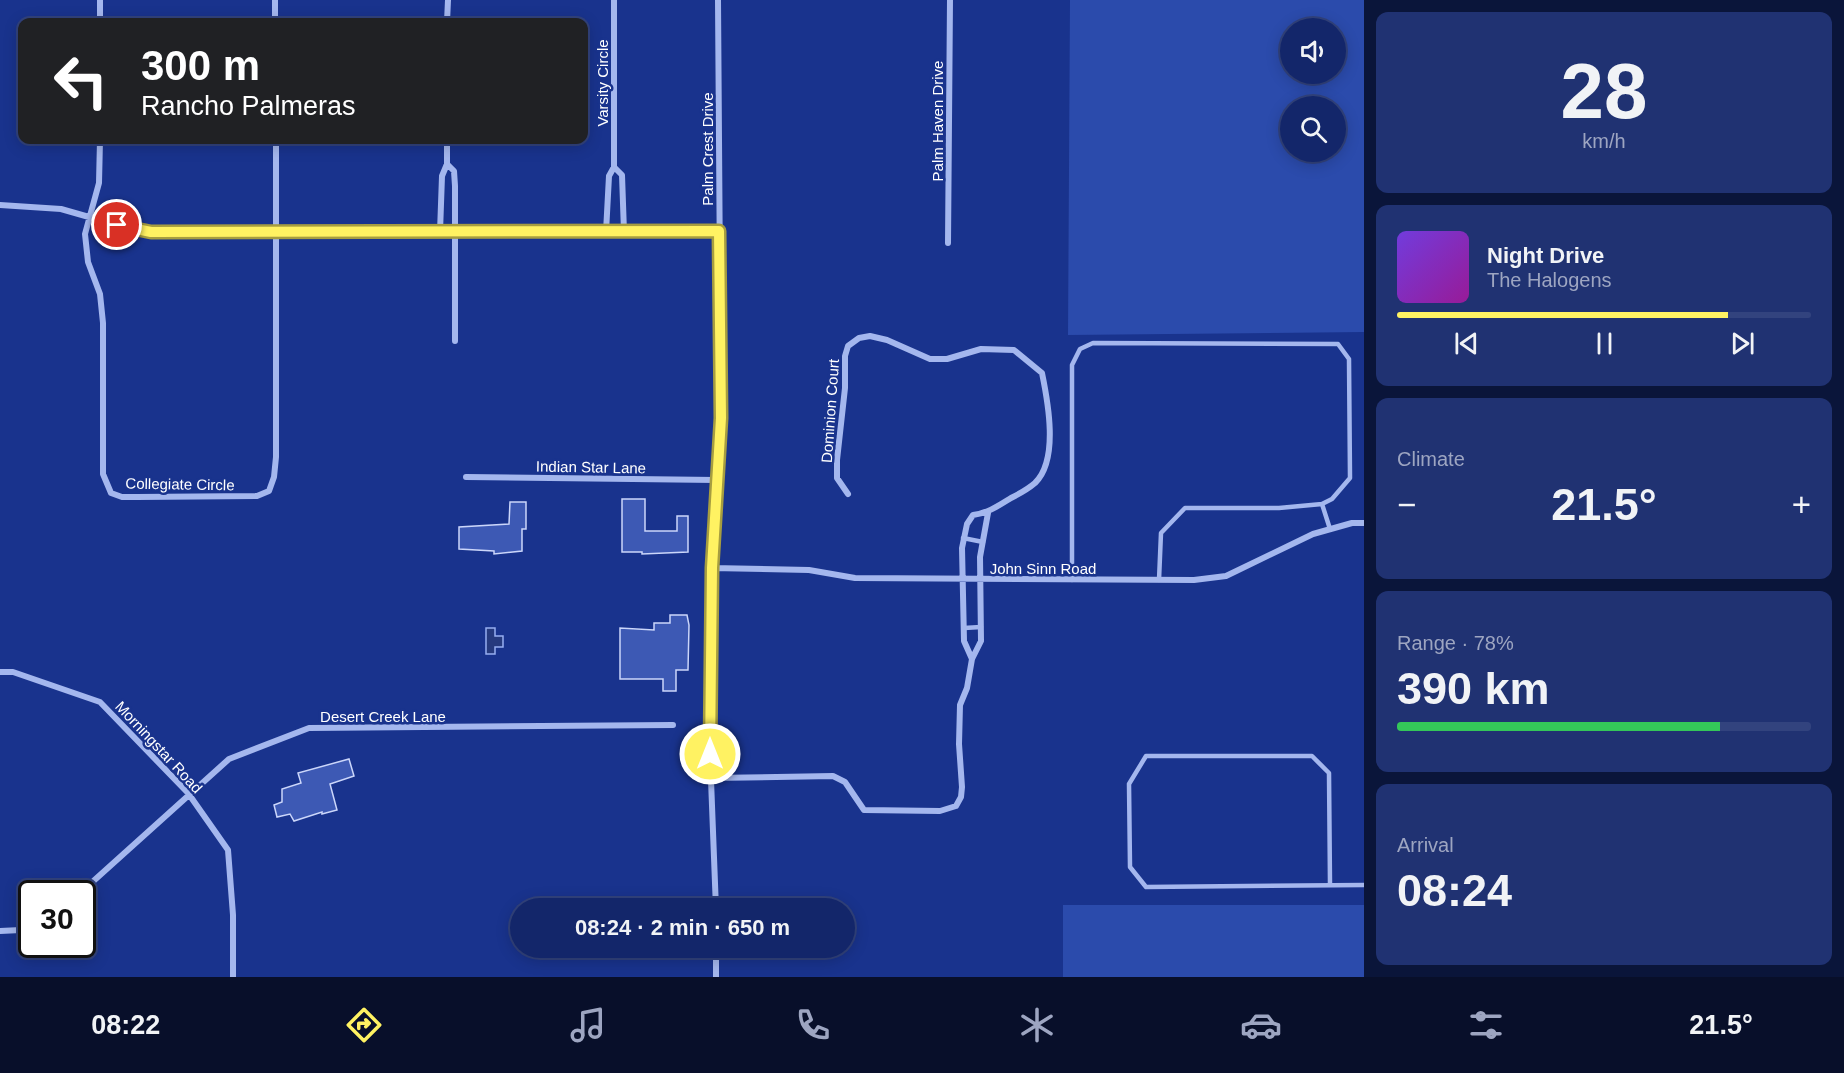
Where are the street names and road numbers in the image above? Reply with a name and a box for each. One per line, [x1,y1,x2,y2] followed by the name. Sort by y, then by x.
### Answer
[594,39,611,127] street label: Varsity Circle
[929,61,946,181] street label: Palm Haven Drive
[699,92,716,206] street label: Palm Crest Drive
[818,358,842,464] street label: Dominion Court
[536,458,646,476] street label: Indian Star Lane
[125,475,235,493] street label: Collegiate Circle
[990,560,1096,577] street label: John Sinn Road
[112,698,206,796] street label: Morningstar Road
[320,708,446,725] street label: Desert Creek Lane

